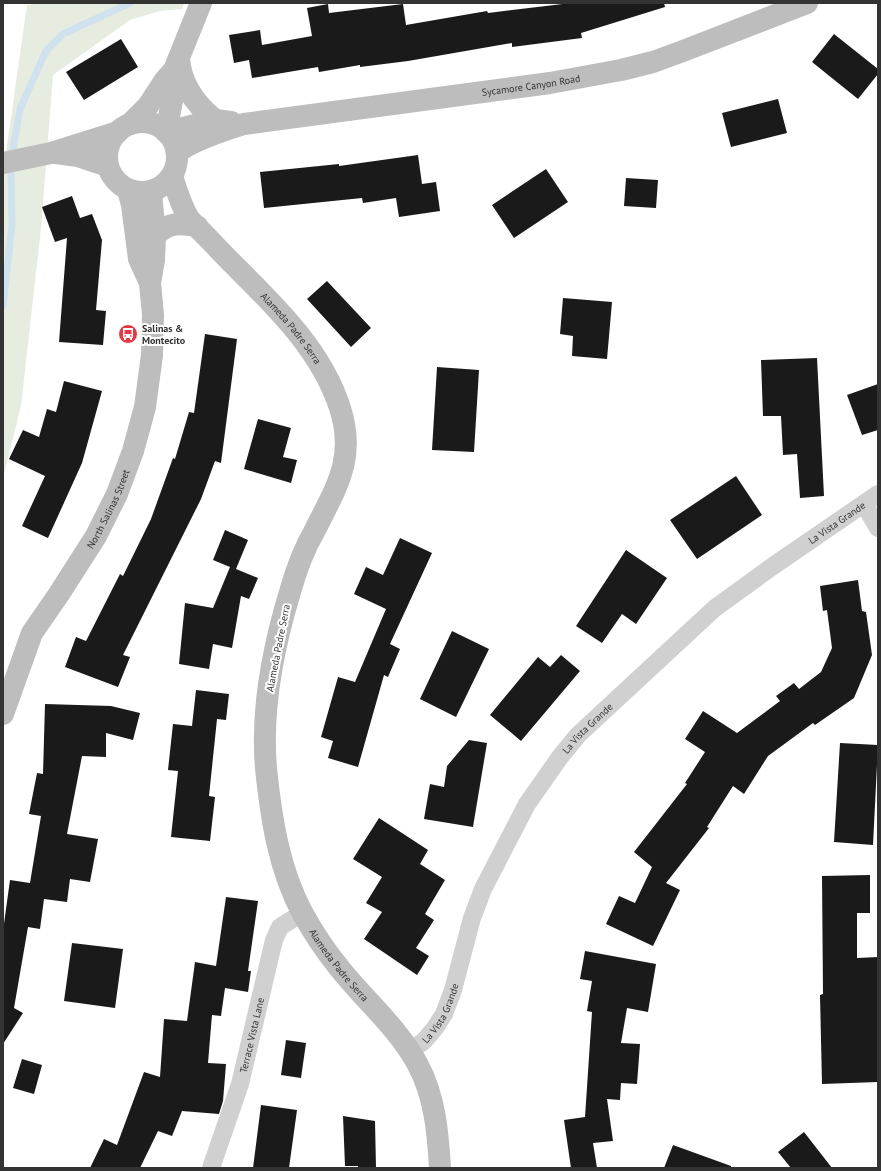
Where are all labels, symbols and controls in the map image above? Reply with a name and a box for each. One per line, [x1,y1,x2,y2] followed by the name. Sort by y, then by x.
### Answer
[481,71,581,99] street label: Sycamore Canyon Road
[258,289,324,366] street label: Alameda Padre Serra
[142,322,186,347] place label: Salinas & Montecito
[117,323,139,345] bus stop icon: Salinas & Montecito
[83,467,132,551] street label: North Salinas Street
[805,498,868,547] street label: La Vista Grande
[263,603,293,693] street label: Alameda Padre Serra
[559,700,615,756] street label: La Vista Grande
[307,926,372,1004] street label: Alameda Padre Serra
[419,982,461,1046] street label: La Vista Grande
[236,996,267,1074] street label: Terrace Vista Lane

